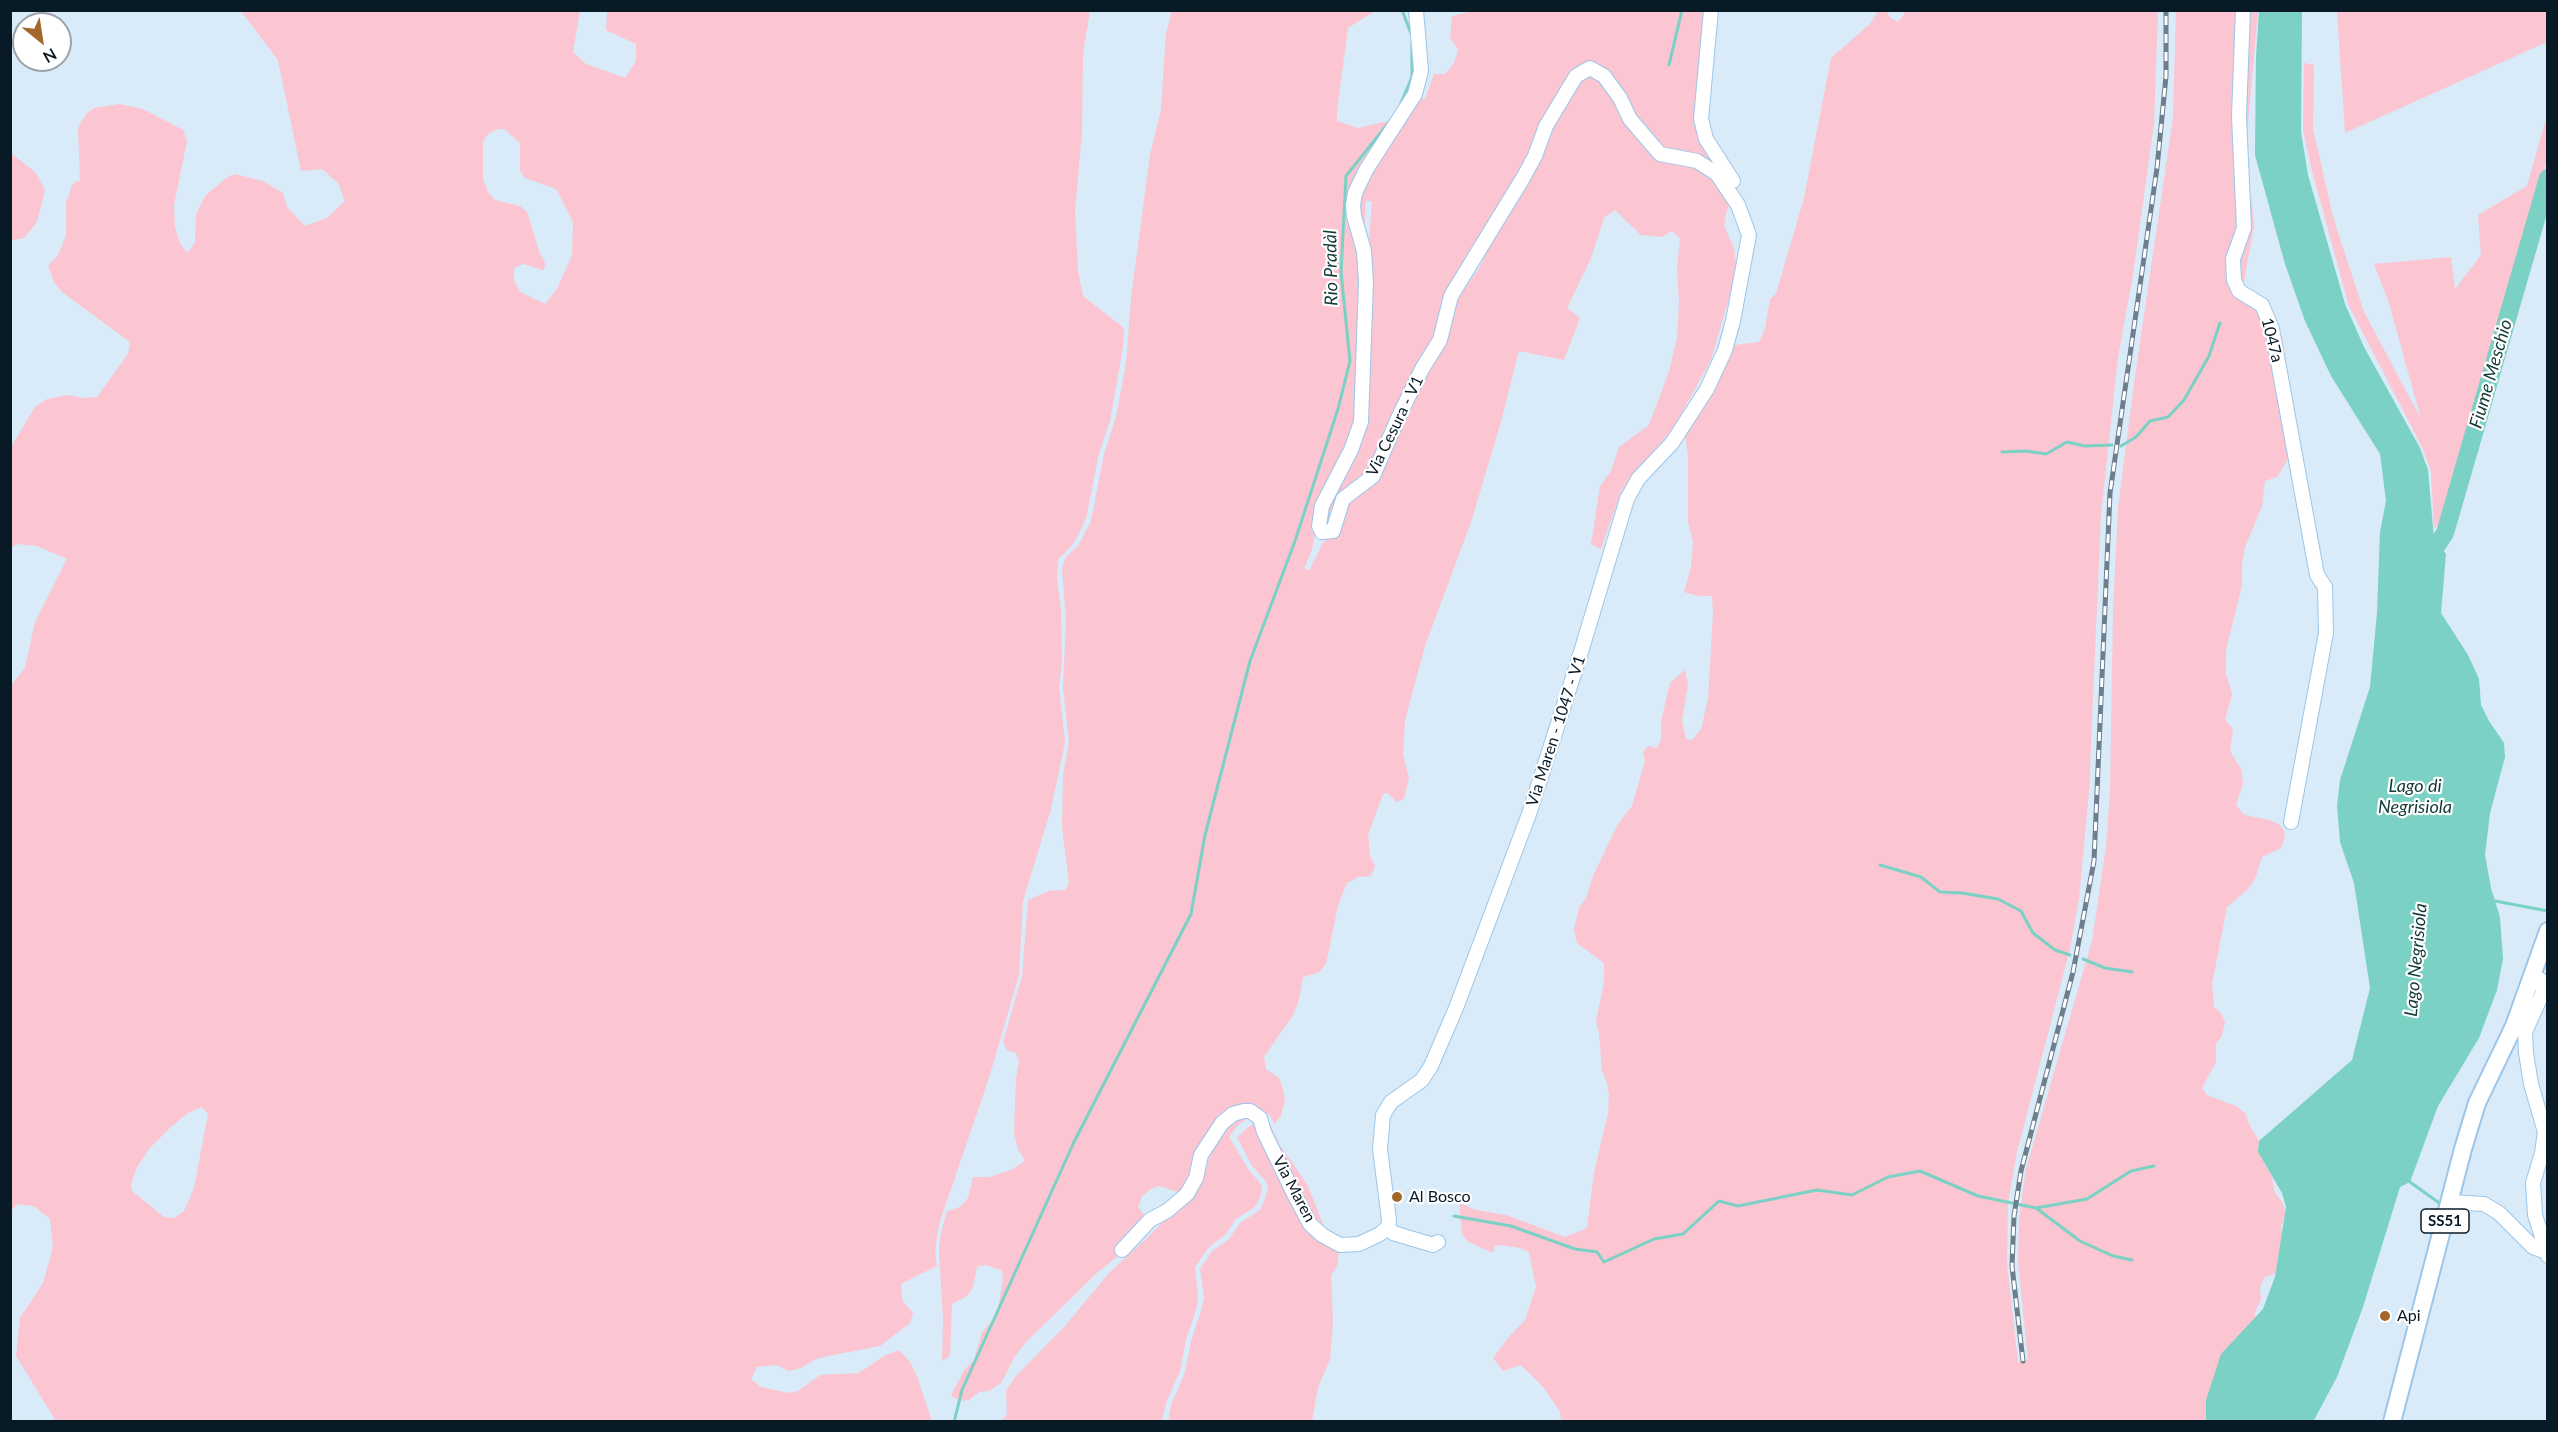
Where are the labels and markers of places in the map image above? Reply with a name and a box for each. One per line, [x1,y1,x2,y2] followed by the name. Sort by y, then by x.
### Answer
[1409,1187,1470,1207] place label: Al Bosco
[1390,1190,1404,1204] marker: Al Bosco
[2397,1306,2421,1326] place label: Api
[2378,1309,2392,1323] marker: Api

